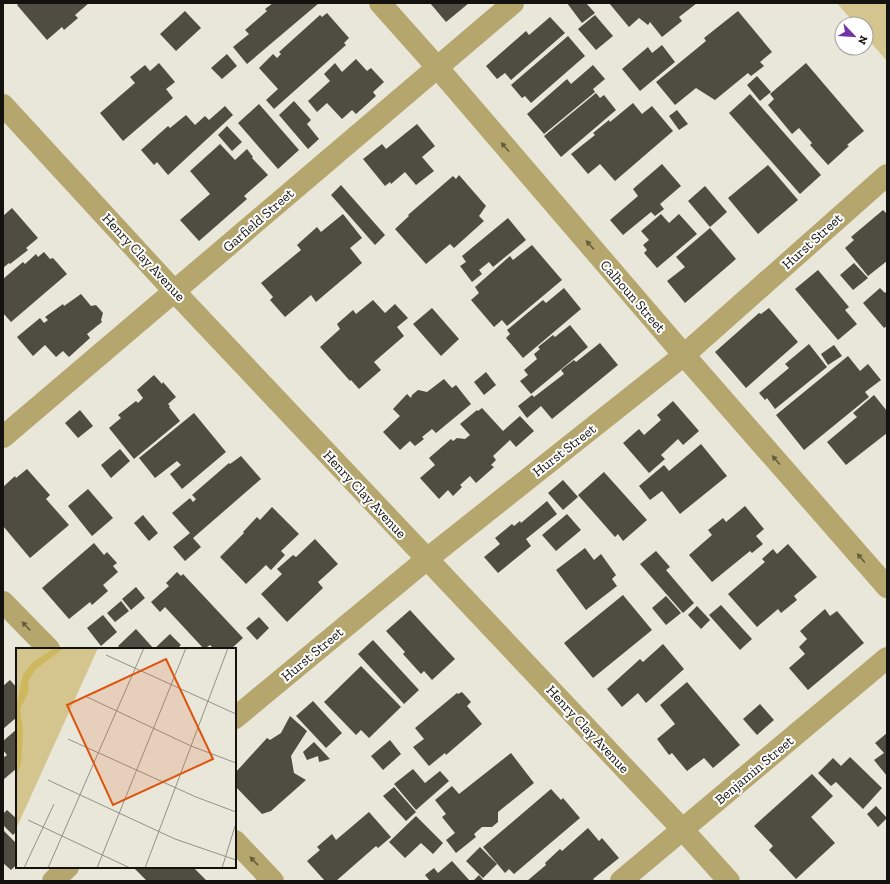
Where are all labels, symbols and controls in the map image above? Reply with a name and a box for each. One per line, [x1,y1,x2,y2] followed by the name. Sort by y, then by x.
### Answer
[834,16,874,56] north arrow
[855,33,870,47] text: N
[501,141,510,152] one-way arrow
[219,184,298,256] street label: Garfield Street
[779,209,847,273] street label: Hurst Street
[99,210,189,305] street label: Henry Clay Avenue
[585,240,594,251] one-way arrow
[597,257,669,337] street label: Calhoun Street
[529,420,600,480] street label: Hurst Street
[320,447,410,542] street label: Henry Clay Avenue
[771,455,780,465] one-way arrow
[857,553,866,563] one-way arrow
[21,621,31,631] one-way arrow
[278,623,347,685] street label: Hurst Street
[16,648,236,868] inset map
[543,682,633,777] street label: Henry Clay Avenue
[712,732,798,808] street label: Benjamin Street
[249,856,259,866] one-way arrow

